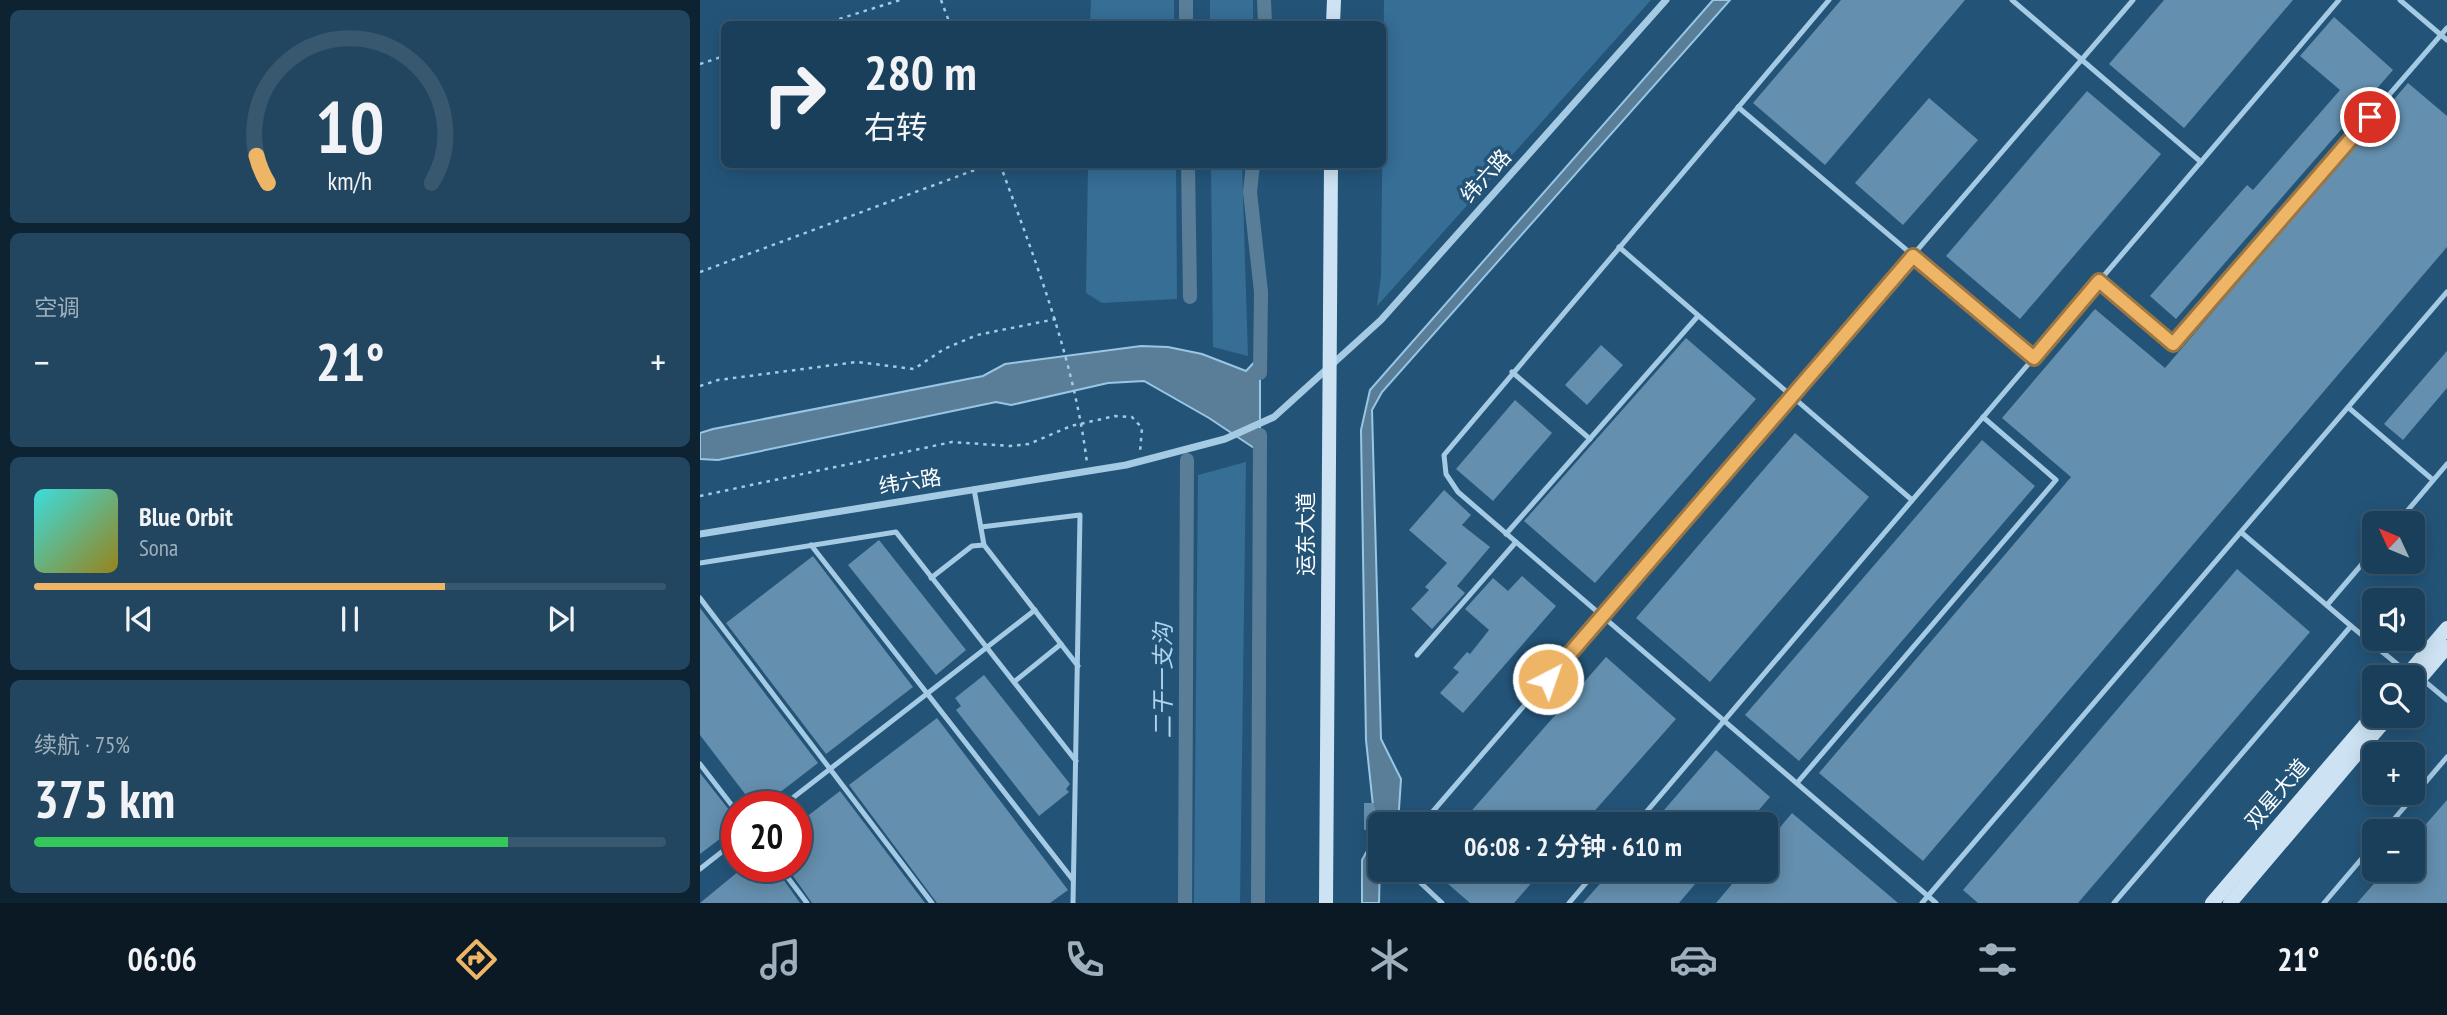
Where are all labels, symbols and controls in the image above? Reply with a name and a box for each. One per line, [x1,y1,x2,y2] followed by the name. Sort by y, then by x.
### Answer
[864,40,977,104] text: 280 m
[749,49,840,140] icon: right
[315,79,385,173] text: 10
[2340,87,2400,147] pin
[2351,98,2389,136] icon: arrive
[864,106,928,148] text: 右转
[1455,143,1517,208] street label: 纬六路
[328,164,372,196] text: km/h
[34,293,80,322] text: 空调
[316,328,384,395] text: 21°
[34,337,50,386] text: −
[650,337,666,386] text: +
[877,463,943,500] street label: 纬六路
[1292,492,1319,576] street label: 运东大道
[139,500,233,533] text: Blue Orbit
[2362,511,2426,574] north arrow
[2362,511,2425,882] map controls
[139,533,178,562] text: Sona
[2362,588,2425,651] button: sound
[120,600,158,638] icon: previous
[331,600,369,638] icon: pause
[542,600,580,638] icon: next
[1148,621,1177,739] water label: 二干一支沟
[1511,642,1585,716] position arrow
[2362,665,2425,728] button: search
[34,730,130,759] text: 续航 · 75%
[2362,742,2425,805] button: +
[2239,753,2314,834] street label: 双星大道
[34,765,175,832] text: 375 km
[721,791,812,882] speed limit sign: 20
[2362,819,2425,882] button: −
[1464,830,1682,863] text: 06:08 · 2 分钟 · 610 m
[452,935,501,984] icon: directions
[756,935,805,984] icon: music
[1060,935,1109,984] icon: phone
[1365,935,1414,984] icon: climate
[1669,935,1718,984] icon: car
[1973,935,2022,984] icon: filters
[128,938,197,980] text: 06:06
[2277,938,2319,980] text: 21°

